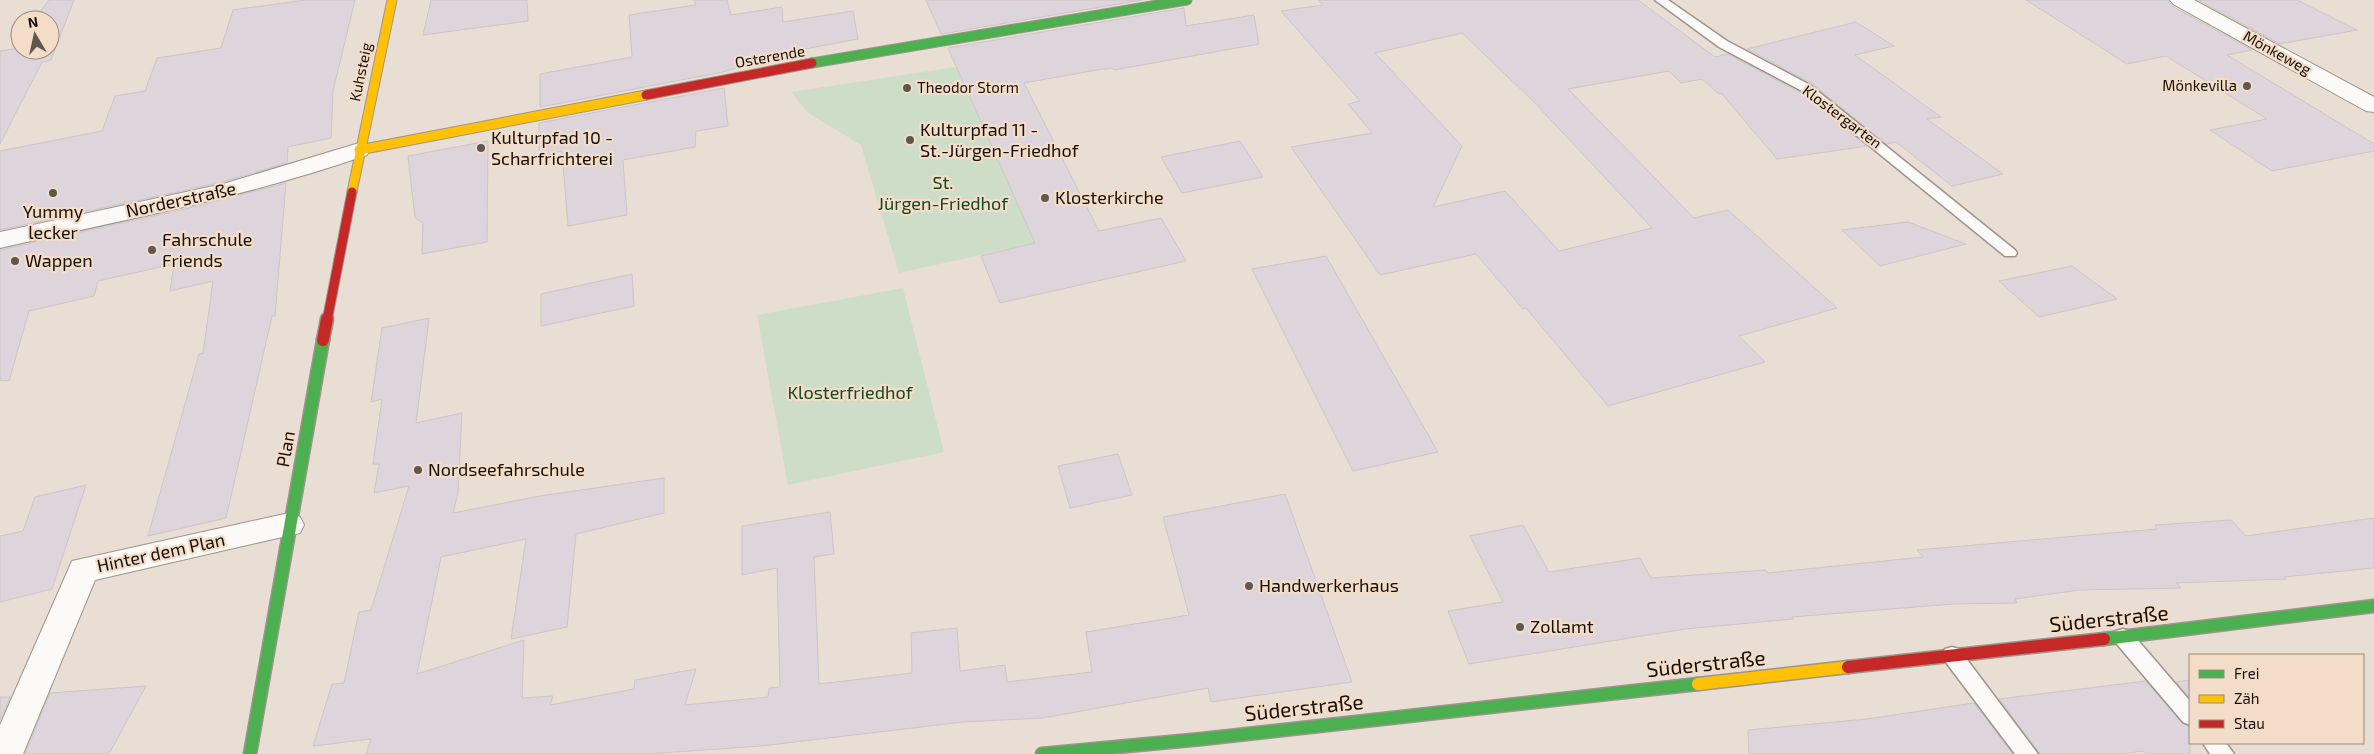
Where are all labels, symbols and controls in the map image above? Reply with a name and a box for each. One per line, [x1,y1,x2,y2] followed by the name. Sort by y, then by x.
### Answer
[10,10,60,60] north arrow
[27,12,39,31] text: N
[2240,26,2315,78] street label: Mönkeweg
[345,40,375,103] street label: Kuhsteig
[733,41,806,71] street label: Osterende
[2162,76,2237,94] place label: Mönkevilla
[917,78,1019,96] place label: Theodor Storm
[2241,80,2253,92] marker: Mönkevilla
[1800,81,1886,152] street label: Klostergarten
[901,82,913,94] marker: Theodor Storm
[920,118,1080,161] place label: Kulturpfad 11 - St.-Jürgen-Friedhof
[491,126,613,169] place label: Kulturpfad 10 - Scharfrichterei
[904,134,916,146] marker: Kulturpfad 11 - St.-Jürgen-Friedhof
[475,142,487,154] marker: Kulturpfad 10 - Scharfrichterei
[878,171,1009,214] park label: St. Jürgen-Friedhof
[124,177,238,221] street label: Norderstraße
[1055,186,1164,208] place label: Klosterkirche
[47,187,59,199] marker: Yummy lecker
[1039,192,1051,204] marker: Klosterkirche
[23,200,84,243] place label: Yummy lecker
[162,228,253,271] place label: Fahrschule Friends
[146,244,158,256] marker: Fahrschule Friends
[25,249,93,271] place label: Wappen
[9,255,21,267] marker: Wappen
[787,381,914,403] park label: Klosterfriedhof
[271,429,299,469] street label: Plan
[428,458,585,480] place label: Nordseefahrschule
[412,464,424,476] marker: Nordseefahrschule
[95,528,227,576] street label: Hinter dem Plan
[1259,574,1399,596] place label: Handwerkerhaus
[1243,580,1255,592] marker: Handwerkerhaus
[2048,599,2170,636] street label: Süderstraße
[1530,615,1594,637] place label: Zollamt
[1514,621,1526,633] marker: Zollamt
[1645,644,1767,681] street label: Süderstraße
[2189,654,2364,744] legend
[2234,664,2259,682] text: Frei
[1243,688,1365,725] street label: Süderstraße
[2234,689,2259,707] text: Zäh
[2234,714,2265,732] text: Stau

